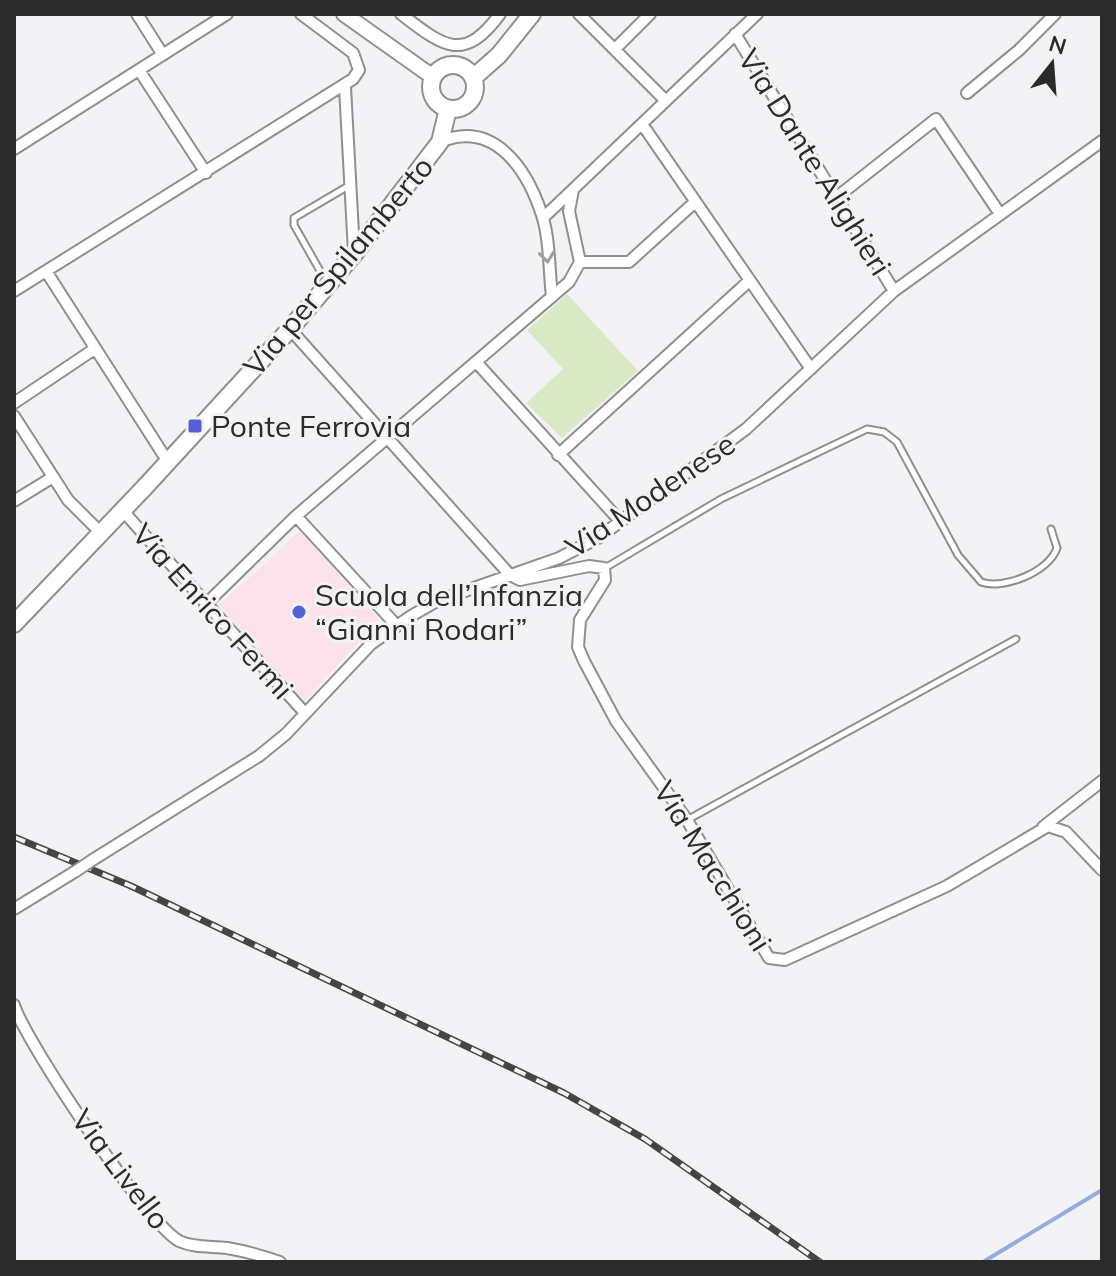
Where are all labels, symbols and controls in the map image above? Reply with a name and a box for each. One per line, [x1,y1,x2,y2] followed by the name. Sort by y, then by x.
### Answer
[1012,24,1092,104] north arrow
[1046,29,1070,61] text: N
[730,42,900,282] street label: Via Dante Alighieri
[235,148,441,384] street label: Via per Spilamberto
[539,251,556,264] one-way arrow
[211,407,411,445] place label: Ponte Ferrovia
[186,417,204,435] marker: Ponte Ferrovia
[558,424,742,566] street label: Via Modenese
[124,515,302,707] street label: Via Enrico Fermi
[315,576,583,648] place label: Scuola dell’Infanzia “Gianni Rodari”
[290,603,308,621] marker: Scuola dell’Infanzia “Gianni Rodari”
[646,774,780,958] street label: Via Macchioni
[63,1101,179,1237] street label: Via Livello

